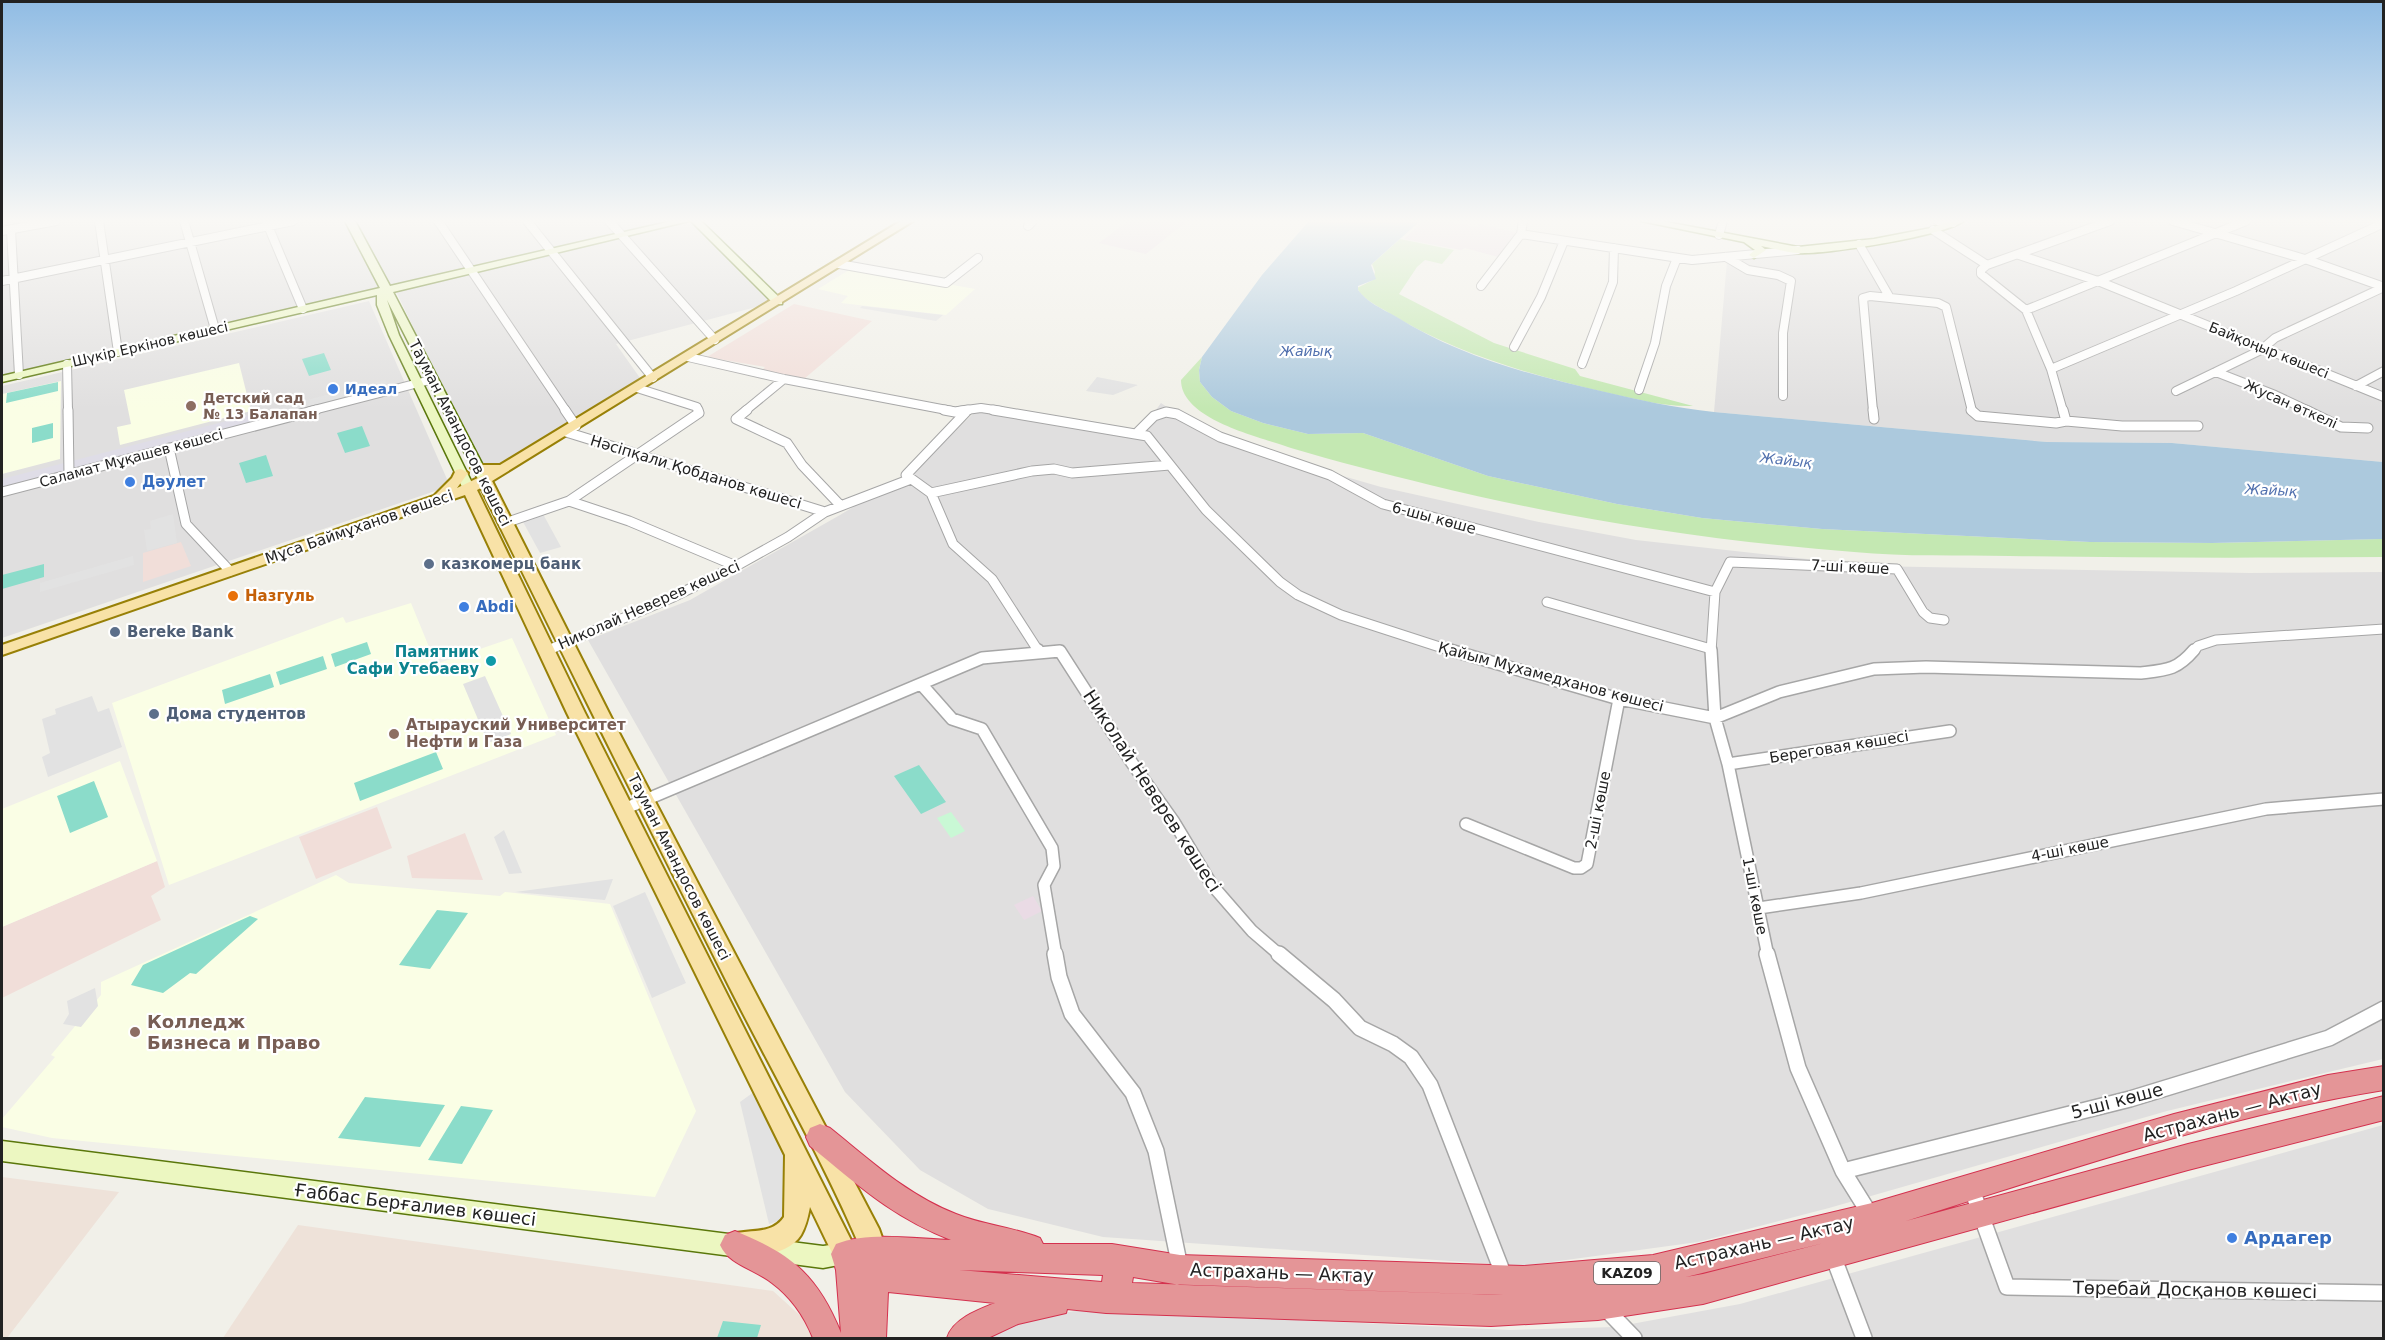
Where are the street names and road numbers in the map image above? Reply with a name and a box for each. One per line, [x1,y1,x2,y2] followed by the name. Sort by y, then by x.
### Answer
[71,318,229,370] street label: Шүкір Еркінов көшесі
[2207,319,2331,381] street label: Байқоңыр көшесi
[405,336,515,529] street label: Тауман Амандосов көшесі
[2242,376,2340,432] street label: Жусан өткелі
[38,426,224,490] street label: Саламат Мұқашев көшесі
[588,431,804,513] street label: Нәсіпқали Қобданов көшесі
[263,486,455,568] street label: Мұса Баймұханов көшесі
[1390,498,1478,538] street label: 6-шы көше
[1810,556,1890,578] street label: 7-шi көше
[555,557,743,653] street label: Николай Неверев көшесі
[1436,638,1666,716] street label: Қайым Мұхамедханов көшесi
[1079,686,1226,896] street label: Николай Неверев көшесі
[1768,727,1910,767] street label: Береговая көшесі
[624,770,734,963] street label: Тауман Амандосов көшесі
[1582,770,1614,850] street label: 2-ші көше
[2030,833,2110,865] street label: 4-шi көше
[1739,856,1771,936] street label: 1-ші көше
[2140,1077,2324,1145] street label: Астрахань — Актау
[2068,1078,2165,1123] street label: 5-шi көше
[293,1179,537,1230] street label: Ғаббас Берғалиев көшесі
[1672,1212,1856,1273] street label: Астрахань — Актау
[1190,1259,1375,1286] street label: Астрахань — Актау
[1594,1262,1660,1284] road number: KAZ09
[2072,1277,2317,1302] street label: Төребай Досқанов көшесі

